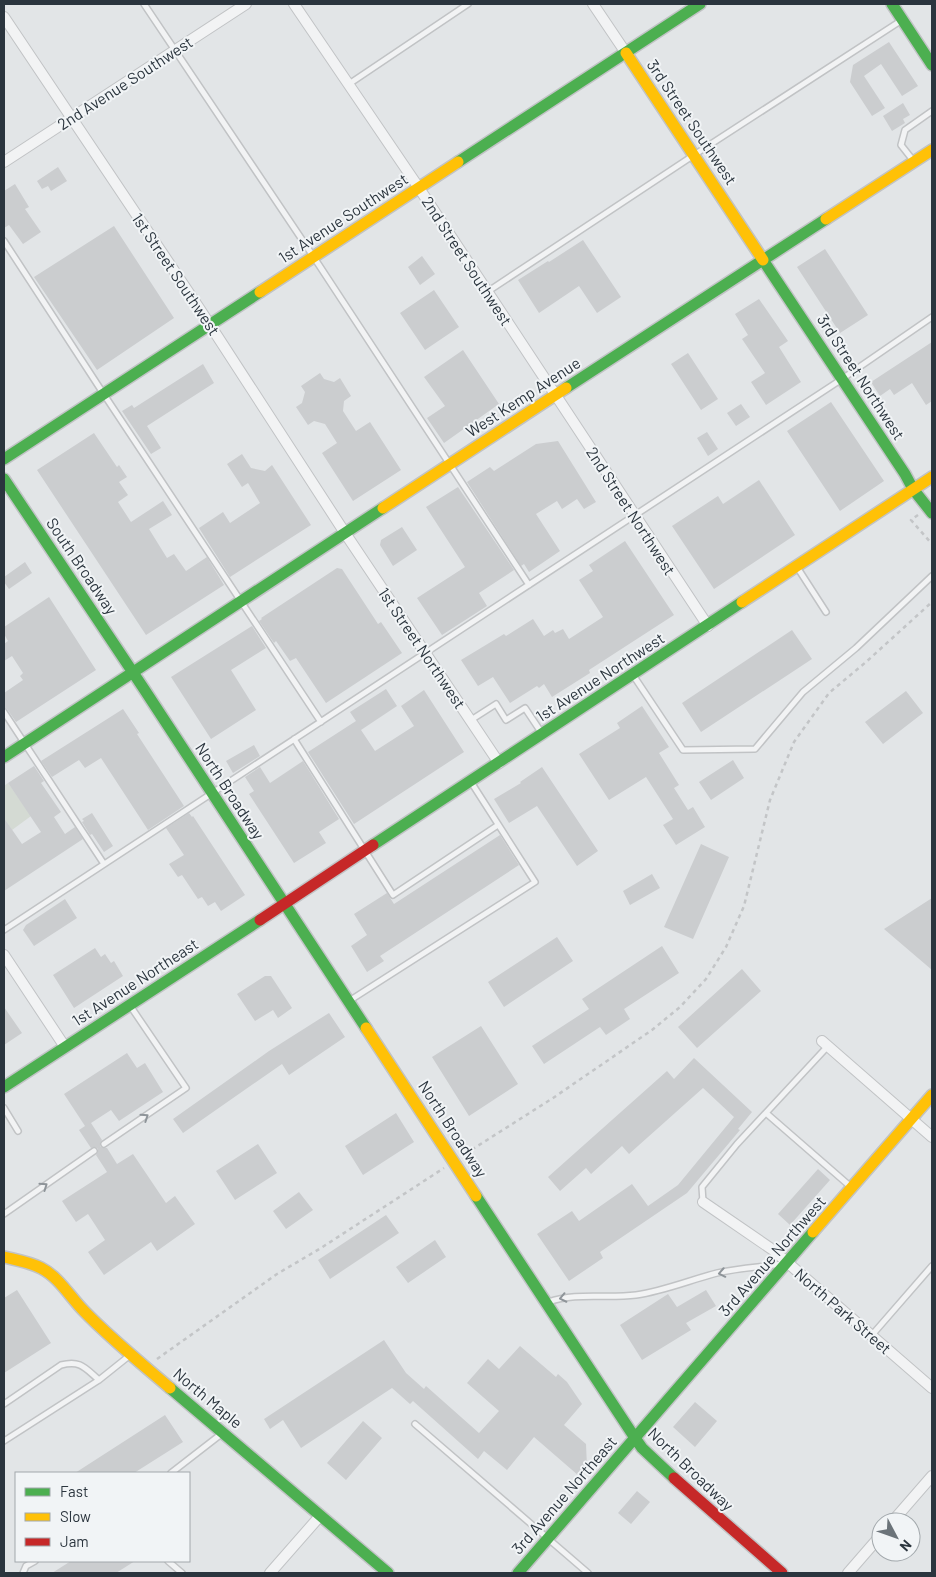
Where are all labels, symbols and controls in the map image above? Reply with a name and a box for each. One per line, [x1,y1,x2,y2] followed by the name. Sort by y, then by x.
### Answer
[54,32,196,133] street label: 2nd Avenue Southwest
[643,56,741,188] street label: 3rd Street Southwest
[274,169,411,267] street label: 1st Avenue Southwest
[419,193,516,329] street label: 2nd Street Southwest
[128,209,224,338] street label: 1st Street Southwest
[814,310,909,443] street label: 3rd Street Northwest
[462,353,583,441] street label: West Kemp Avenue
[583,443,680,578] street label: 2nd Street Northwest
[43,514,122,618] street label: South Broadway
[375,583,470,712] street label: 1st Street Northwest
[532,628,668,725] street label: 1st Avenue Northwest
[192,739,269,843] street label: North Broadway
[68,934,201,1029] street label: 1st Avenue Northeast
[415,1077,492,1181] street label: North Broadway
[139,1114,148,1123] one-way arrow
[38,1183,48,1192] one-way arrow
[714,1192,829,1320] street label: 3rd Avenue Northwest
[791,1264,895,1358] street label: North Park Street
[718,1267,727,1277] one-way arrow
[559,1293,567,1303] one-way arrow
[170,1363,247,1432] street label: North Maple
[645,1423,738,1515] street label: North Broadway
[507,1432,620,1558] street label: 3rd Avenue Northeast
[15,1472,190,1562] legend
[60,1482,88,1500] text: Fast
[60,1507,91,1525] text: Slow
[871,1512,921,1562] north arrow
[60,1532,89,1550] text: Jam
[897,1537,916,1555] text: N

